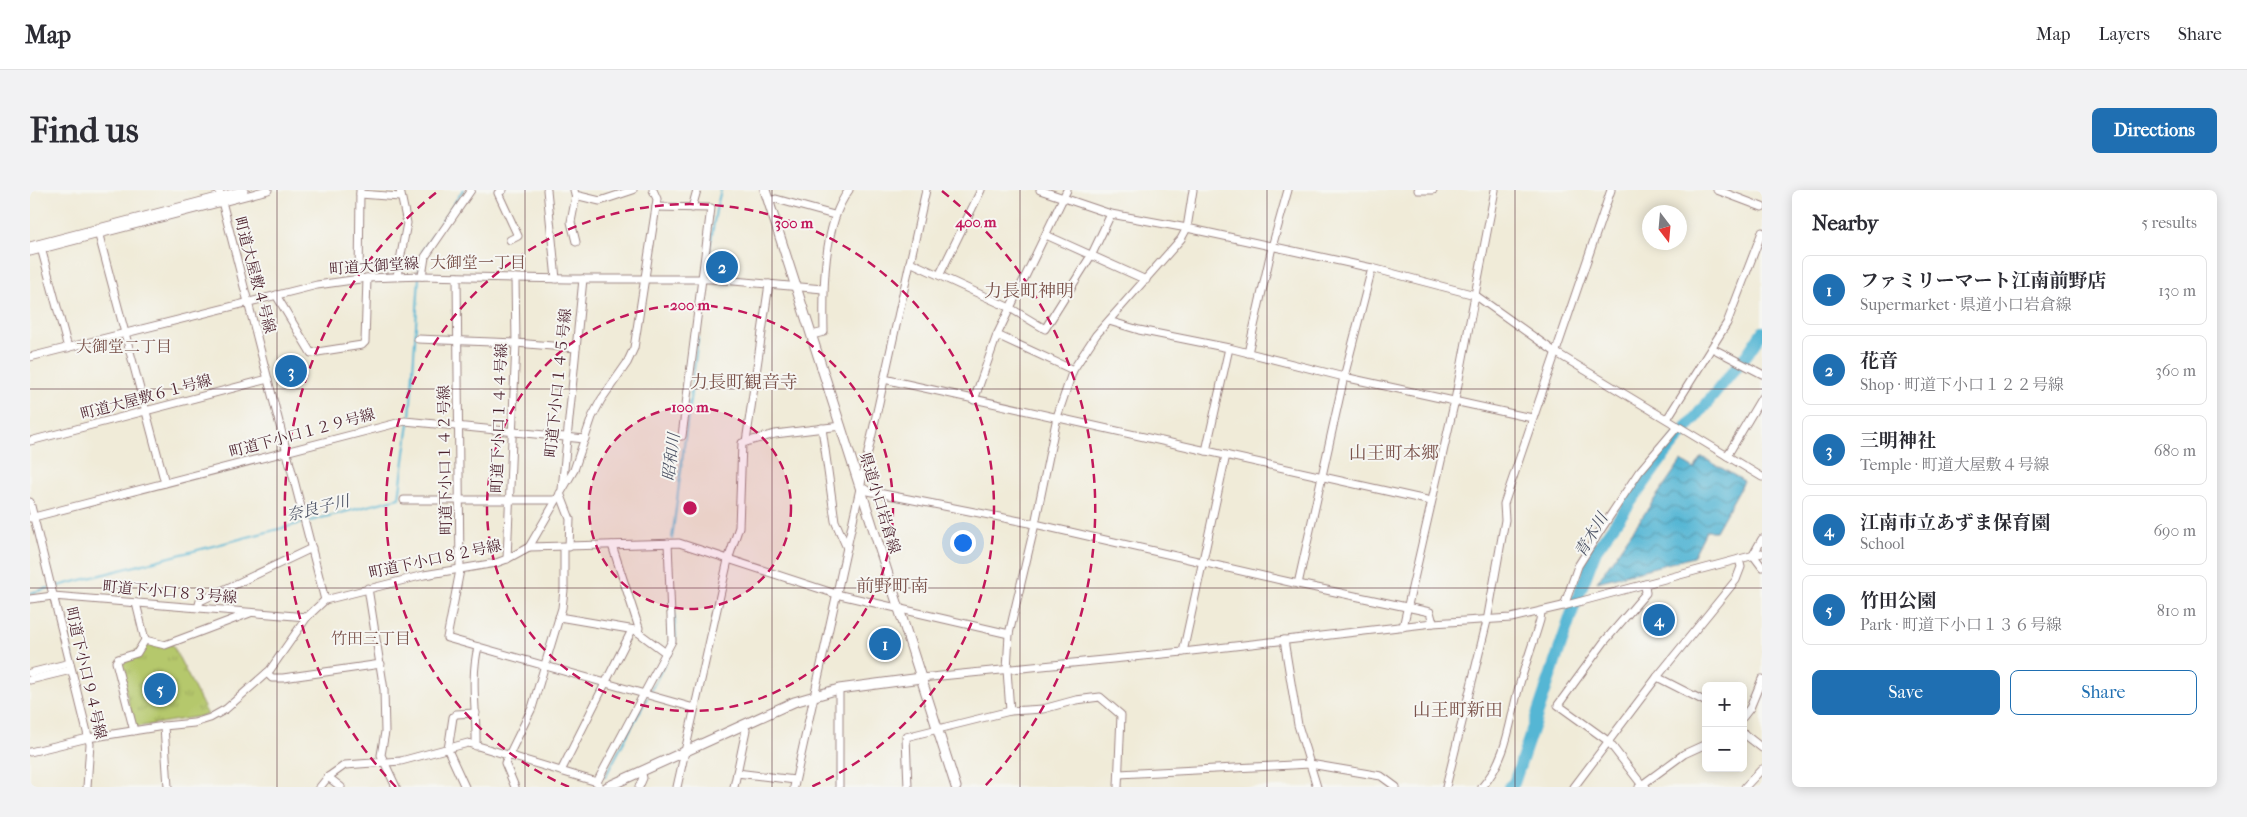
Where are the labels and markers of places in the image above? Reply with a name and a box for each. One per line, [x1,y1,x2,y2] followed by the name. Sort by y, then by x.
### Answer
[706,248,738,286] pin: 2
[275,352,307,390] pin: 3
[681,499,699,517] centre of rings
[1643,601,1675,639] pin: 4
[869,625,901,663] pin: 1
[144,670,176,708] pin: 5

